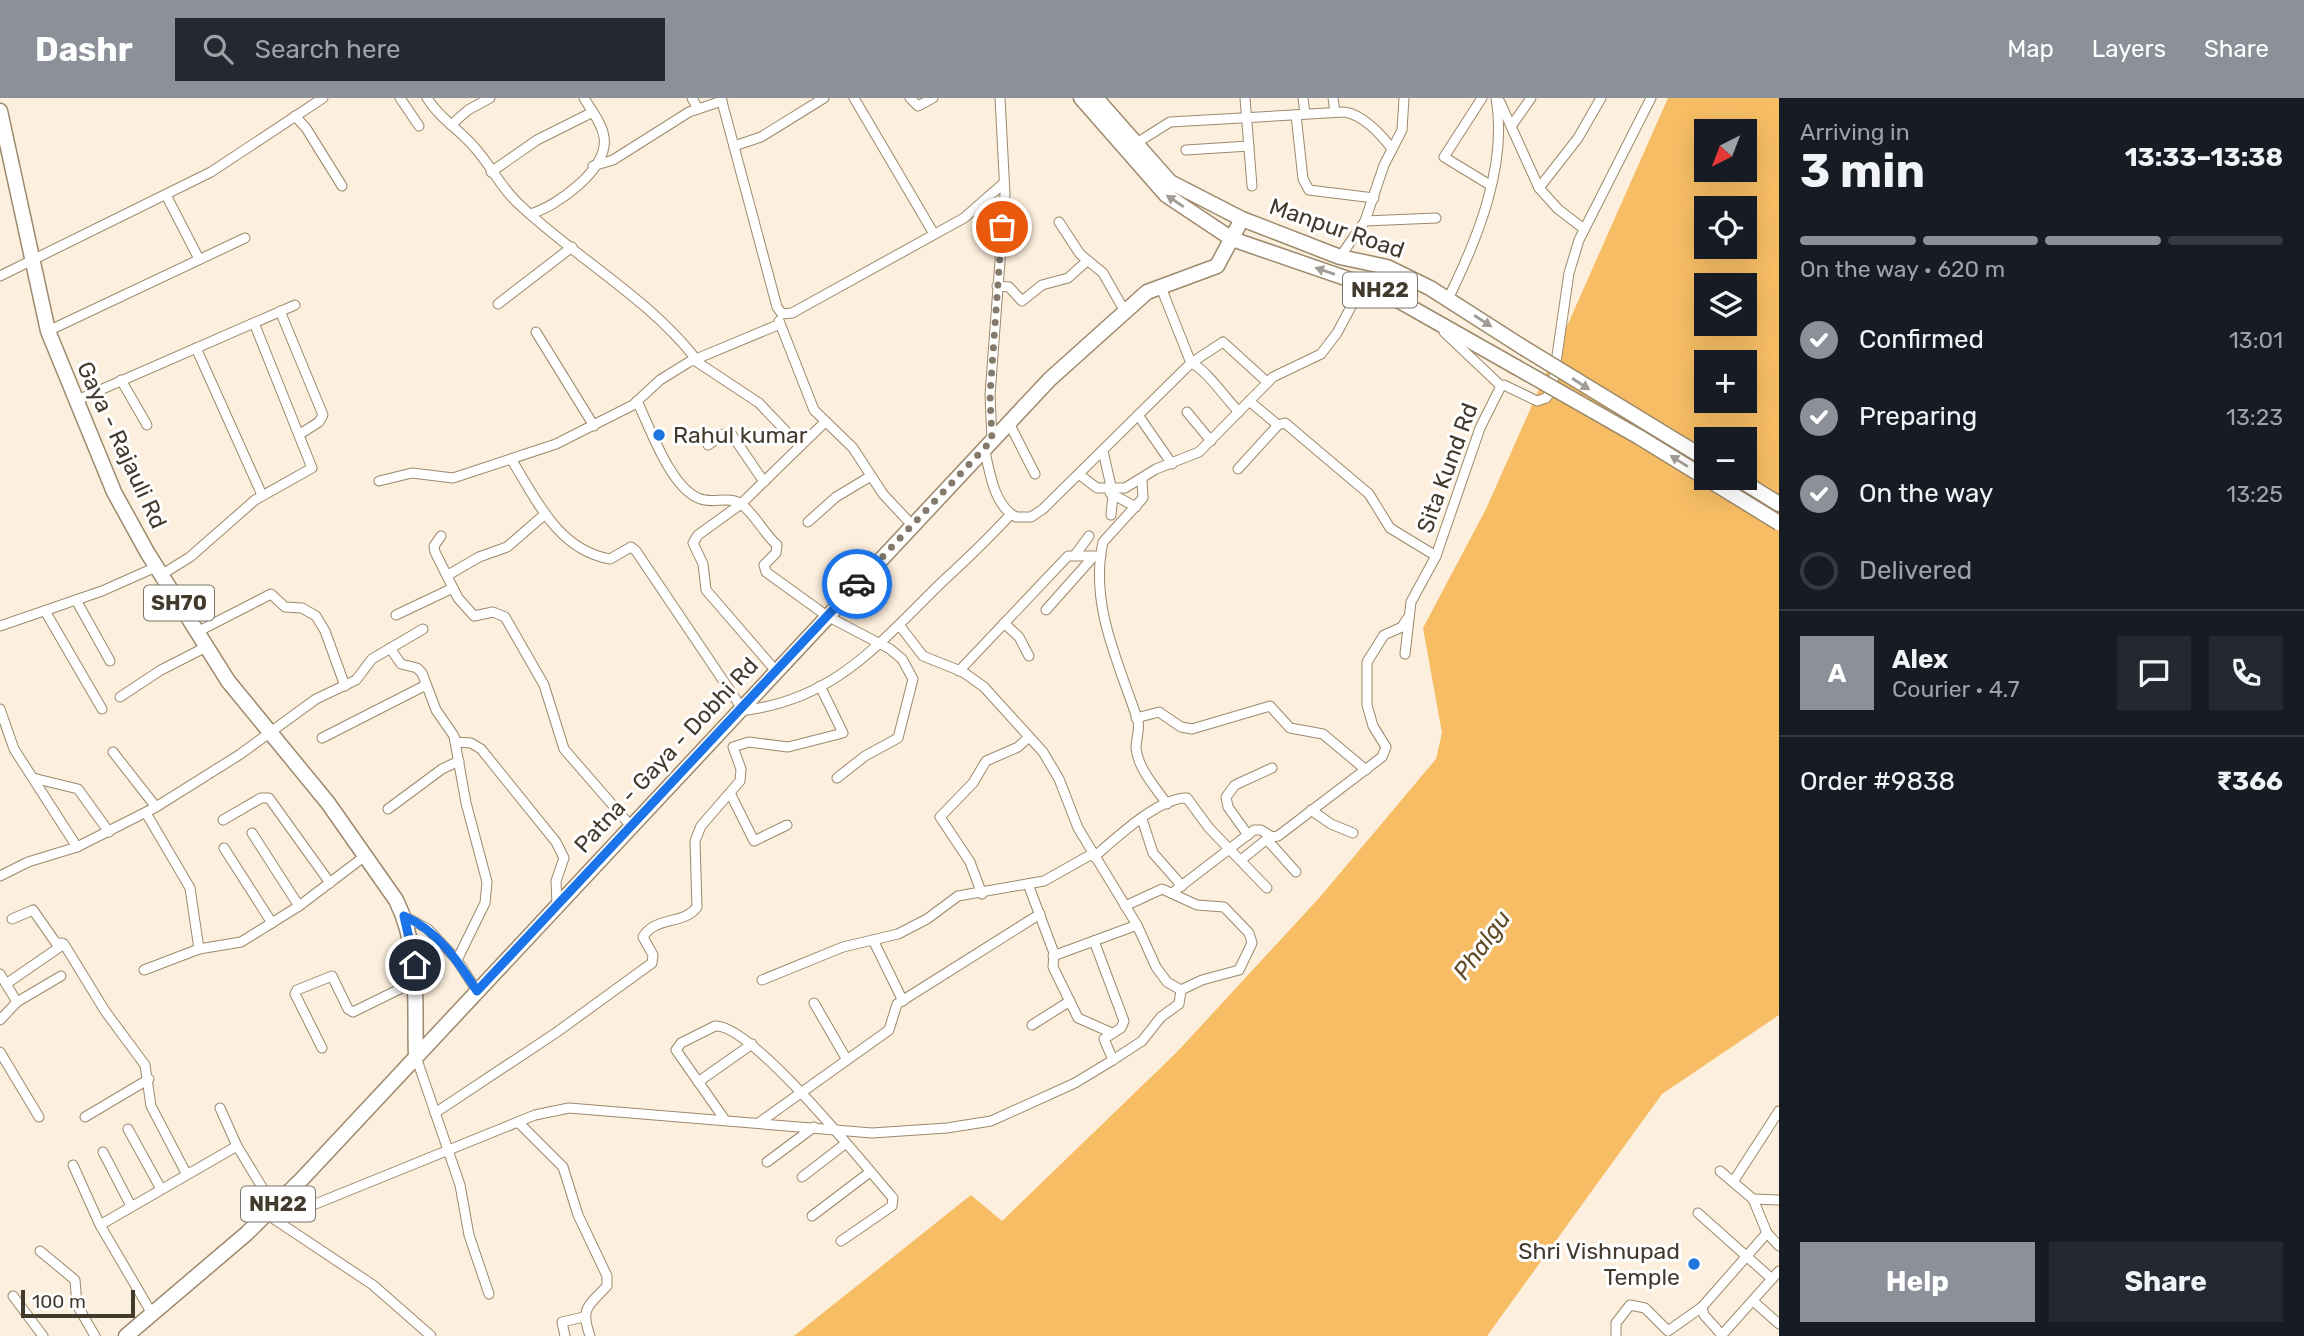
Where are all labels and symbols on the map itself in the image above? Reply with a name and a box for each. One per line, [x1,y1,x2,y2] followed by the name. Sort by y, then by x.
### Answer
[1694,119,1757,182] north arrow
[1266,192,1408,264] street label: Manpur Road
[1166,194,1184,208] one-way arrow
[972,197,1032,257] pin
[1314,265,1335,276] one-way arrow
[1343,272,1417,308] road number: NH22
[1473,315,1493,328] one-way arrow
[71,357,173,533] street label: Gaya - Rajauli Rd
[1572,378,1591,391] one-way arrow
[1411,399,1483,537] street label: Sita Kund Rd
[673,421,808,449] place label: Rahul kumar
[651,427,667,443] marker: Rahul kumar
[1669,455,1689,468] one-way arrow
[822,549,892,619] courier
[144,586,214,620] road number: SH70
[568,651,764,859] street label: Patna - Gaya - Dobhi Rd
[1448,905,1516,985] water label: Phalgu
[385,935,445,995] pin
[241,1186,315,1222] road number: NH22
[1518,1237,1680,1291] place label: Shri Vishnupad Temple
[1686,1256,1702,1272] marker: Shri Vishnupad Temple
[21,1287,135,1319] scale bar

